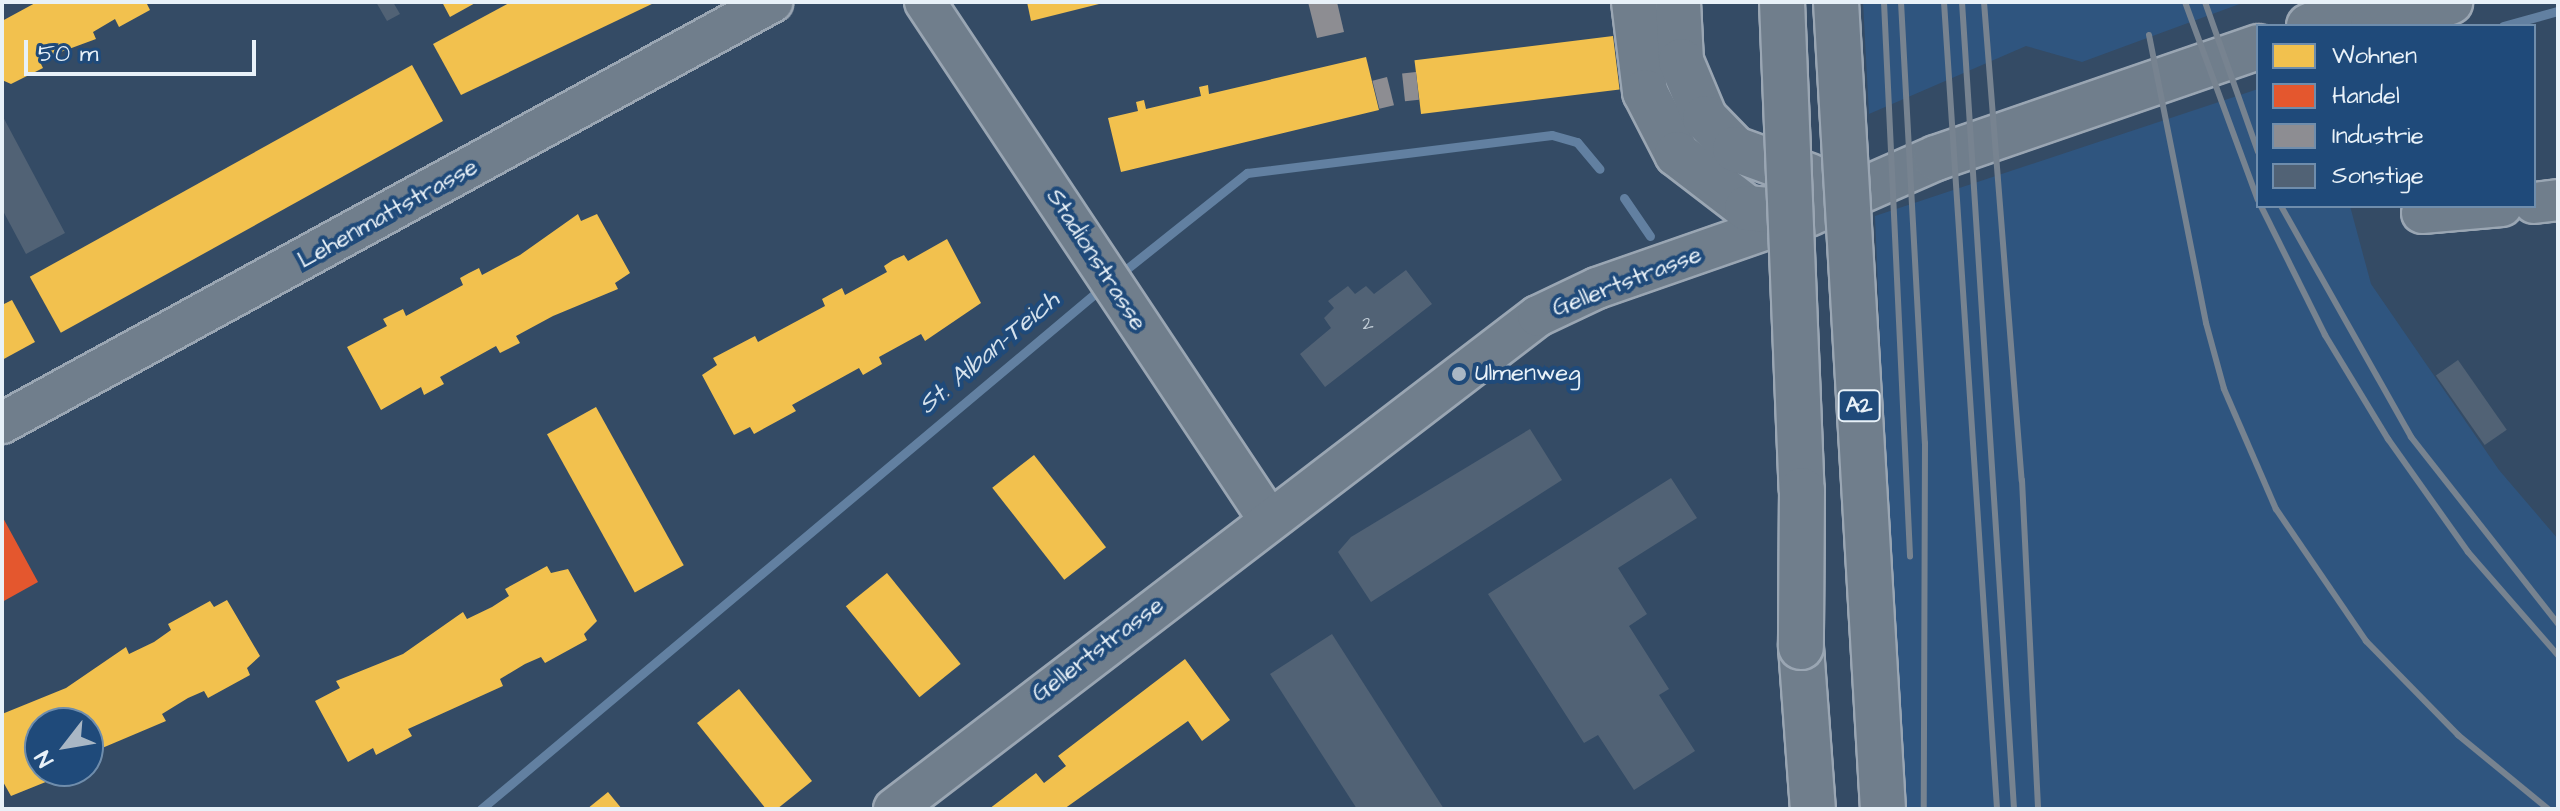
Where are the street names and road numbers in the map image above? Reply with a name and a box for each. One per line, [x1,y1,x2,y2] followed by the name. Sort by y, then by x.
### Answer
[293,153,483,275] street label: Lehenmattstrasse
[1040,184,1152,336] street label: Stadionstrasse
[1548,240,1706,324] street label: Gellertstrasse
[1837,388,1881,424] road number: A2
[1026,591,1170,709] street label: Gellertstrasse

